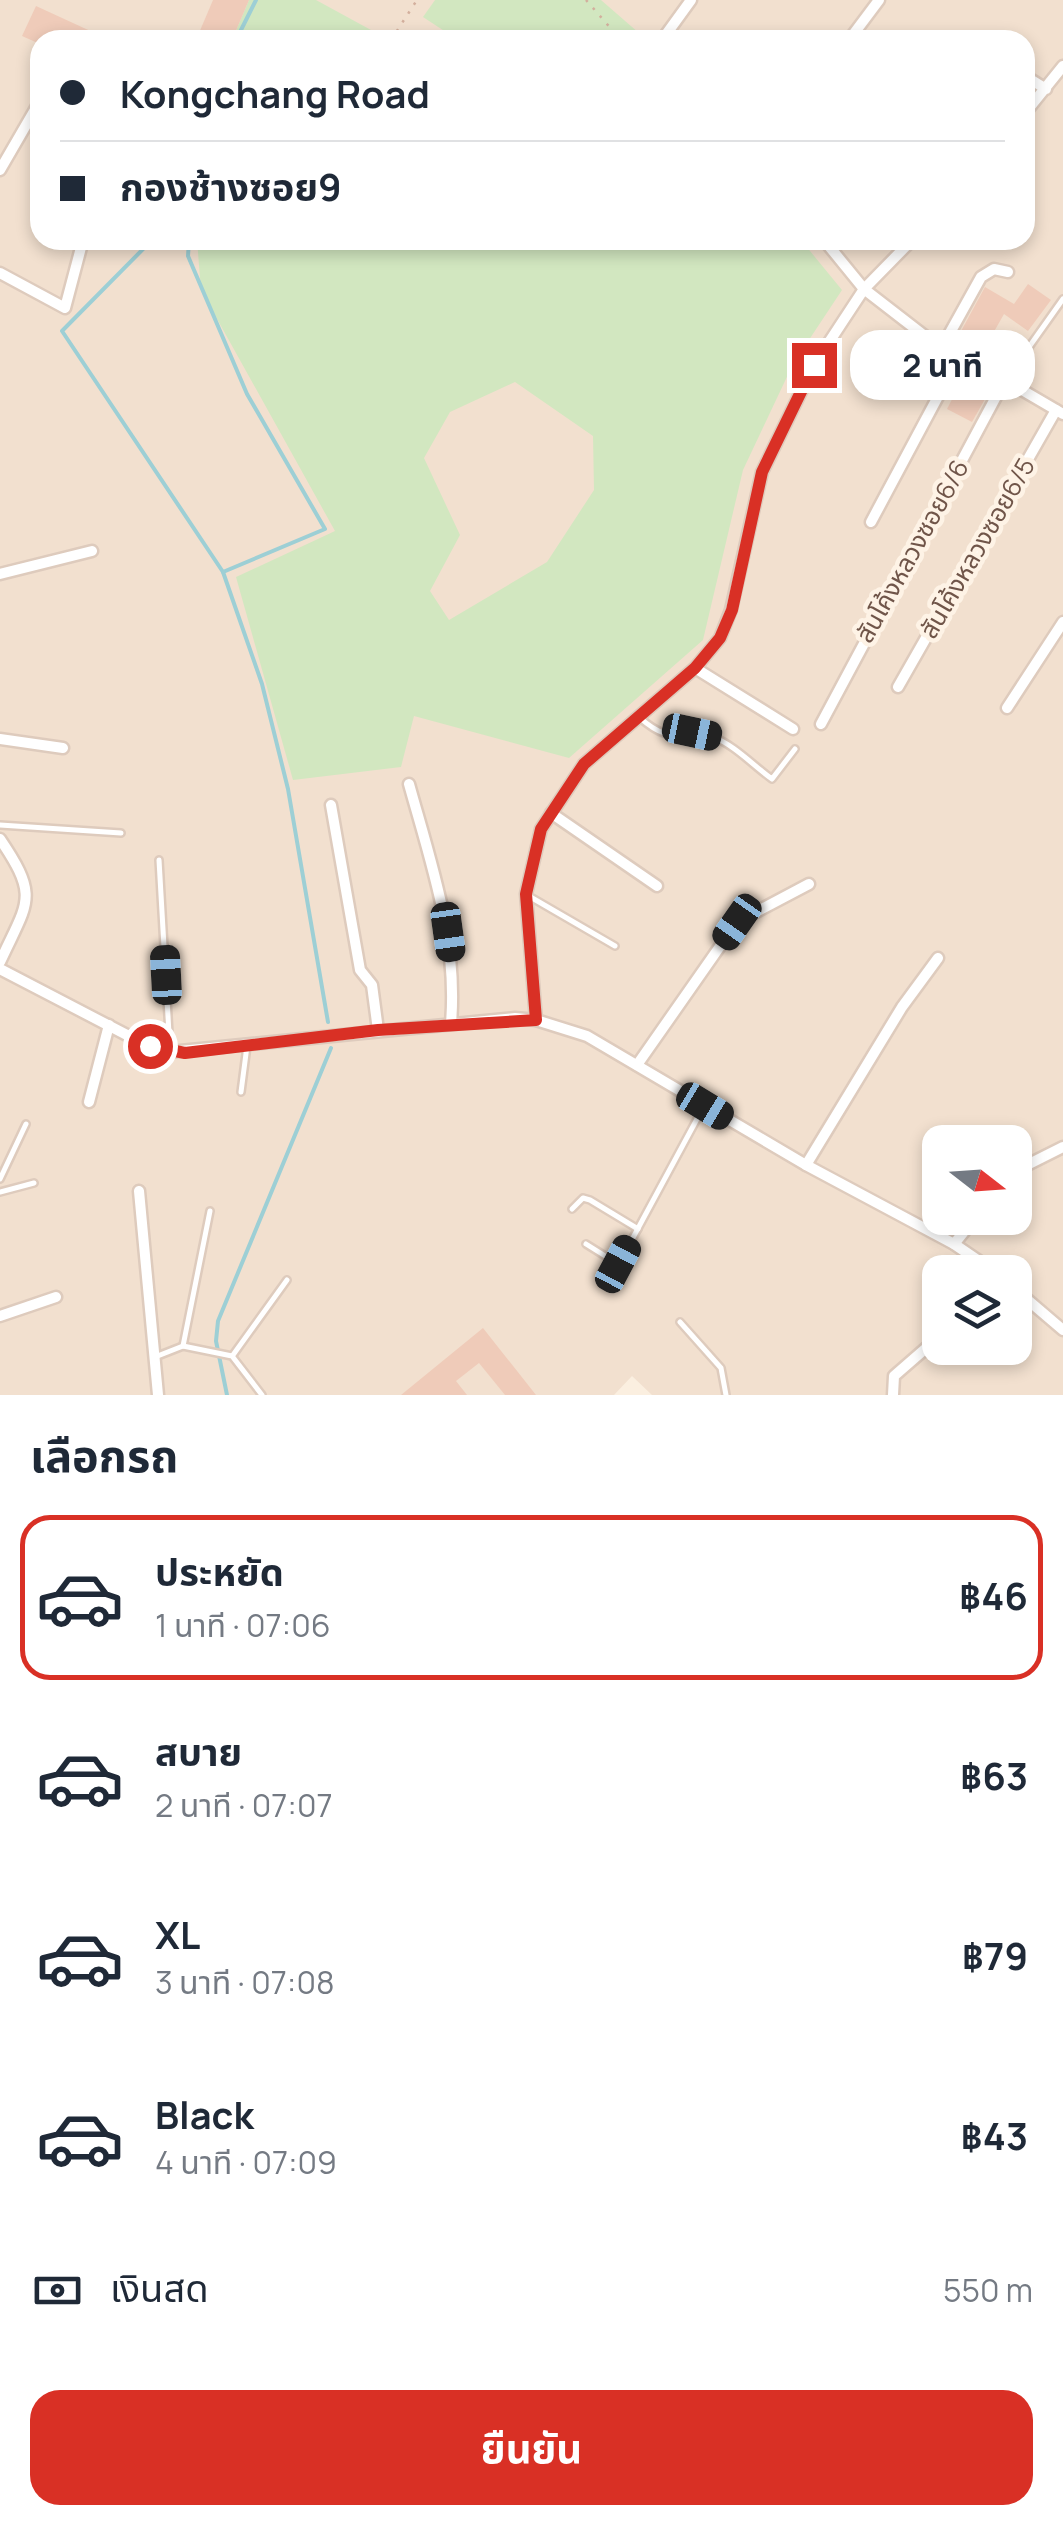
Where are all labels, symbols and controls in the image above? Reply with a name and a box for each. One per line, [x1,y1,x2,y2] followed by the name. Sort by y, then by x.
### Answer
[120,67,430,119] text: Kongchang Road
[120,160,342,212] text: กองช้างซอย9
[849,330,1034,400] callout: 2 นาที
[792,343,837,388] route end
[902,343,983,387] text: 2 นาที
[911,451,1043,645] street label: สันโค้งหลวงซอย6/5
[847,453,976,649] street label: สันโค้งหลวงซอย6/6
[660,711,724,753] car
[708,889,766,955] car
[429,900,467,964] car
[149,944,183,1006] car
[128,1024,173,1069] route start
[672,1078,738,1134] car
[922,1125,1032,1235] north arrow
[922,1125,1032,1365] map controls
[591,1230,645,1298] car
[922,1255,1032,1365] button: layers
[30,1424,178,1486] text: เลือกรถ
[155,1545,284,1597] text: ประหยัด
[35,1553,125,1643] icon: car
[959,1569,1028,1621] text: ฿46
[155,1603,331,1647] text: 1 นาที · 07:06
[155,1725,242,1777] text: สบาย
[35,1733,125,1823] icon: car
[960,1749,1028,1801] text: ฿63
[155,1783,333,1827] text: 2 นาที · 07:07
[155,1908,200,1960] text: XL
[35,1913,125,2003] icon: car
[962,1929,1028,1981] text: ฿79
[155,1960,335,2004] text: 3 นาที · 07:08
[155,2088,254,2140] text: Black
[35,2093,125,2183] icon: car
[961,2109,1028,2161] text: ฿43
[155,2140,337,2184] text: 4 นาที · 07:09
[110,2261,209,2313] text: เงินสด
[30,2263,85,2318] icon: cash
[943,2268,1033,2312] text: 550 m
[30,2390,1033,2505] button: ยืนยัน

